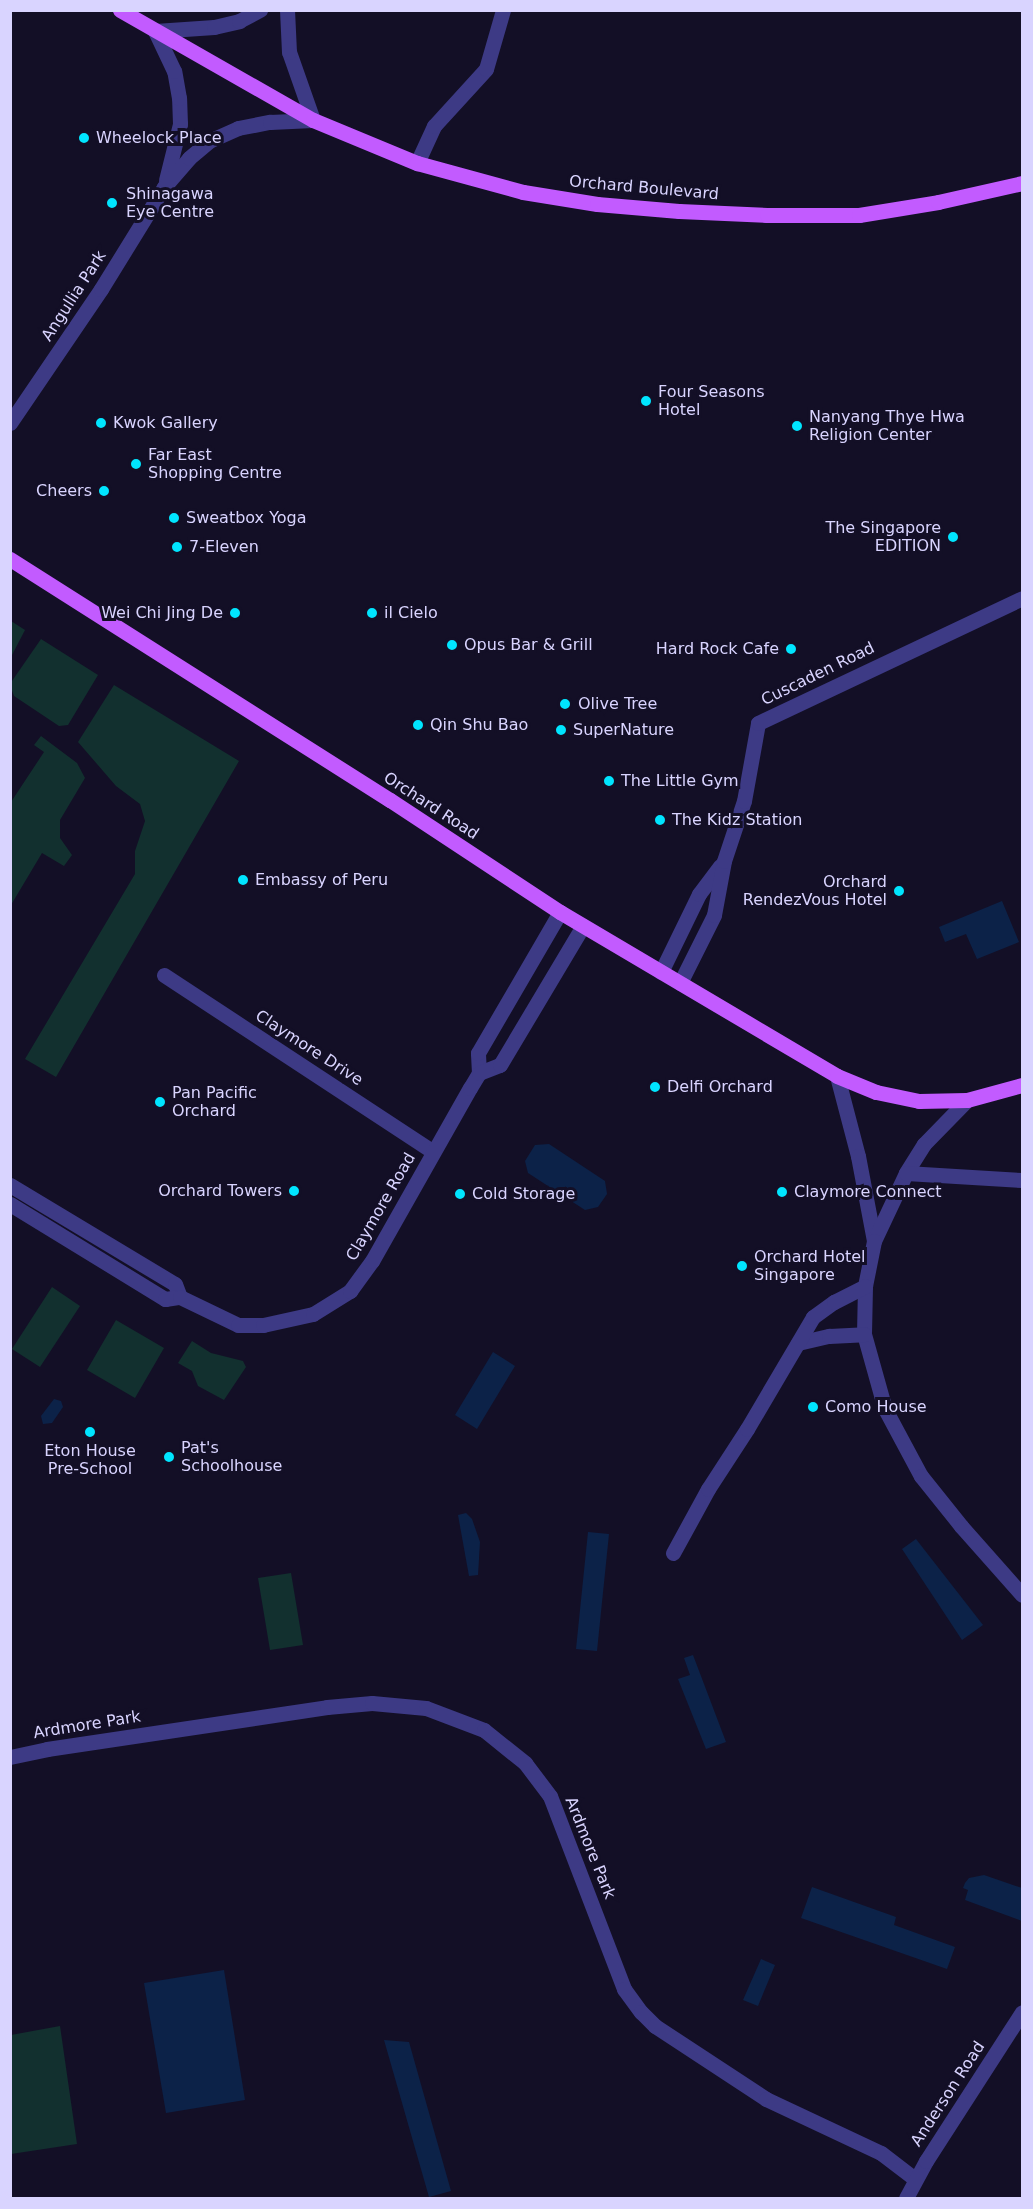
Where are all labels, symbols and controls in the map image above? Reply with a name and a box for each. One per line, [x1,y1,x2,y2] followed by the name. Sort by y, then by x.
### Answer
[96,128,222,148] place label: Wheelock Place
[77,131,91,145] marker: Wheelock Place
[568,172,720,204] street label: Orchard Boulevard
[126,184,214,222] place label: Shinagawa Eye Centre
[103,194,121,212] marker: Shinagawa Eye Centre
[38,247,110,345] street label: Angullia Park
[658,382,765,420] place label: Four Seasons Hotel
[639,394,653,408] marker: Four Seasons Hotel
[809,407,965,445] place label: Nanyang Thye Hwa Religion Center
[113,413,218,433] place label: Kwok Gallery
[94,416,108,430] marker: Kwok Gallery
[790,419,804,433] marker: Nanyang Thye Hwa Religion Center
[148,445,282,483] place label: Far East Shopping Centre
[129,457,143,471] marker: Far East Shopping Centre
[36,481,92,501] place label: Cheers
[97,484,111,498] marker: Cheers
[186,508,307,528] place label: Sweatbox Yoga
[167,511,181,525] marker: Sweatbox Yoga
[825,518,941,556] place label: The Singapore EDITION
[946,530,960,544] marker: The Singapore EDITION
[189,537,259,557] place label: 7-Eleven
[170,540,184,554] marker: 7-Eleven
[101,603,223,623] place label: Wei Chi Jing De
[384,603,438,623] place label: il Cielo
[228,606,242,620] marker: Wei Chi Jing De
[365,606,379,620] marker: il Cielo
[464,635,593,655] place label: Opus Bar & Grill
[445,638,459,652] marker: Opus Bar & Grill
[758,638,878,710] street label: Cuscaden Road
[656,639,779,659] place label: Hard Rock Cafe
[784,642,798,656] marker: Hard Rock Cafe
[578,694,657,714] place label: Olive Tree
[556,695,574,713] marker: Olive Tree
[430,715,528,735] place label: Qin Shu Bao
[411,718,425,732] marker: Qin Shu Bao
[573,720,674,740] place label: SuperNature
[554,723,568,737] marker: SuperNature
[380,768,482,844] street label: Orchard Road
[621,771,739,791] place label: The Little Gym
[602,774,616,788] marker: The Little Gym
[672,810,802,830] place label: The Kidz Station
[653,813,667,827] marker: The Kidz Station
[255,870,388,890] place label: Embassy of Peru
[743,872,887,910] place label: Orchard RendezVous Hotel
[236,873,250,887] marker: Embassy of Peru
[892,884,906,898] marker: Orchard RendezVous Hotel
[252,1006,366,1090] street label: Claymore Drive
[667,1077,773,1097] place label: Delfi Orchard
[648,1080,662,1094] marker: Delfi Orchard
[172,1083,257,1121] place label: Pan Pacific Orchard
[153,1095,167,1109] marker: Pan Pacific Orchard
[342,1150,420,1264] street label: Claymore Road
[158,1181,282,1201] place label: Orchard Towers
[794,1182,942,1202] place label: Claymore Connect
[287,1184,301,1198] marker: Orchard Towers
[472,1184,575,1204] place label: Cold Storage
[775,1185,789,1199] marker: Claymore Connect
[453,1187,467,1201] marker: Cold Storage
[754,1247,865,1285] place label: Orchard Hotel Singapore
[735,1259,749,1273] marker: Orchard Hotel Singapore
[825,1397,927,1417] place label: Como House
[806,1400,820,1414] marker: Como House
[83,1425,97,1439] marker: Eton House Pre-School
[181,1438,282,1476] place label: Pat's Schoolhouse
[44,1441,136,1479] place label: Eton House Pre-School
[162,1450,176,1464] marker: Pat's Schoolhouse
[32,1707,142,1743] street label: Ardmore Park
[561,1794,619,1902] street label: Ardmore Park
[907,2038,989,2150] street label: Anderson Road

